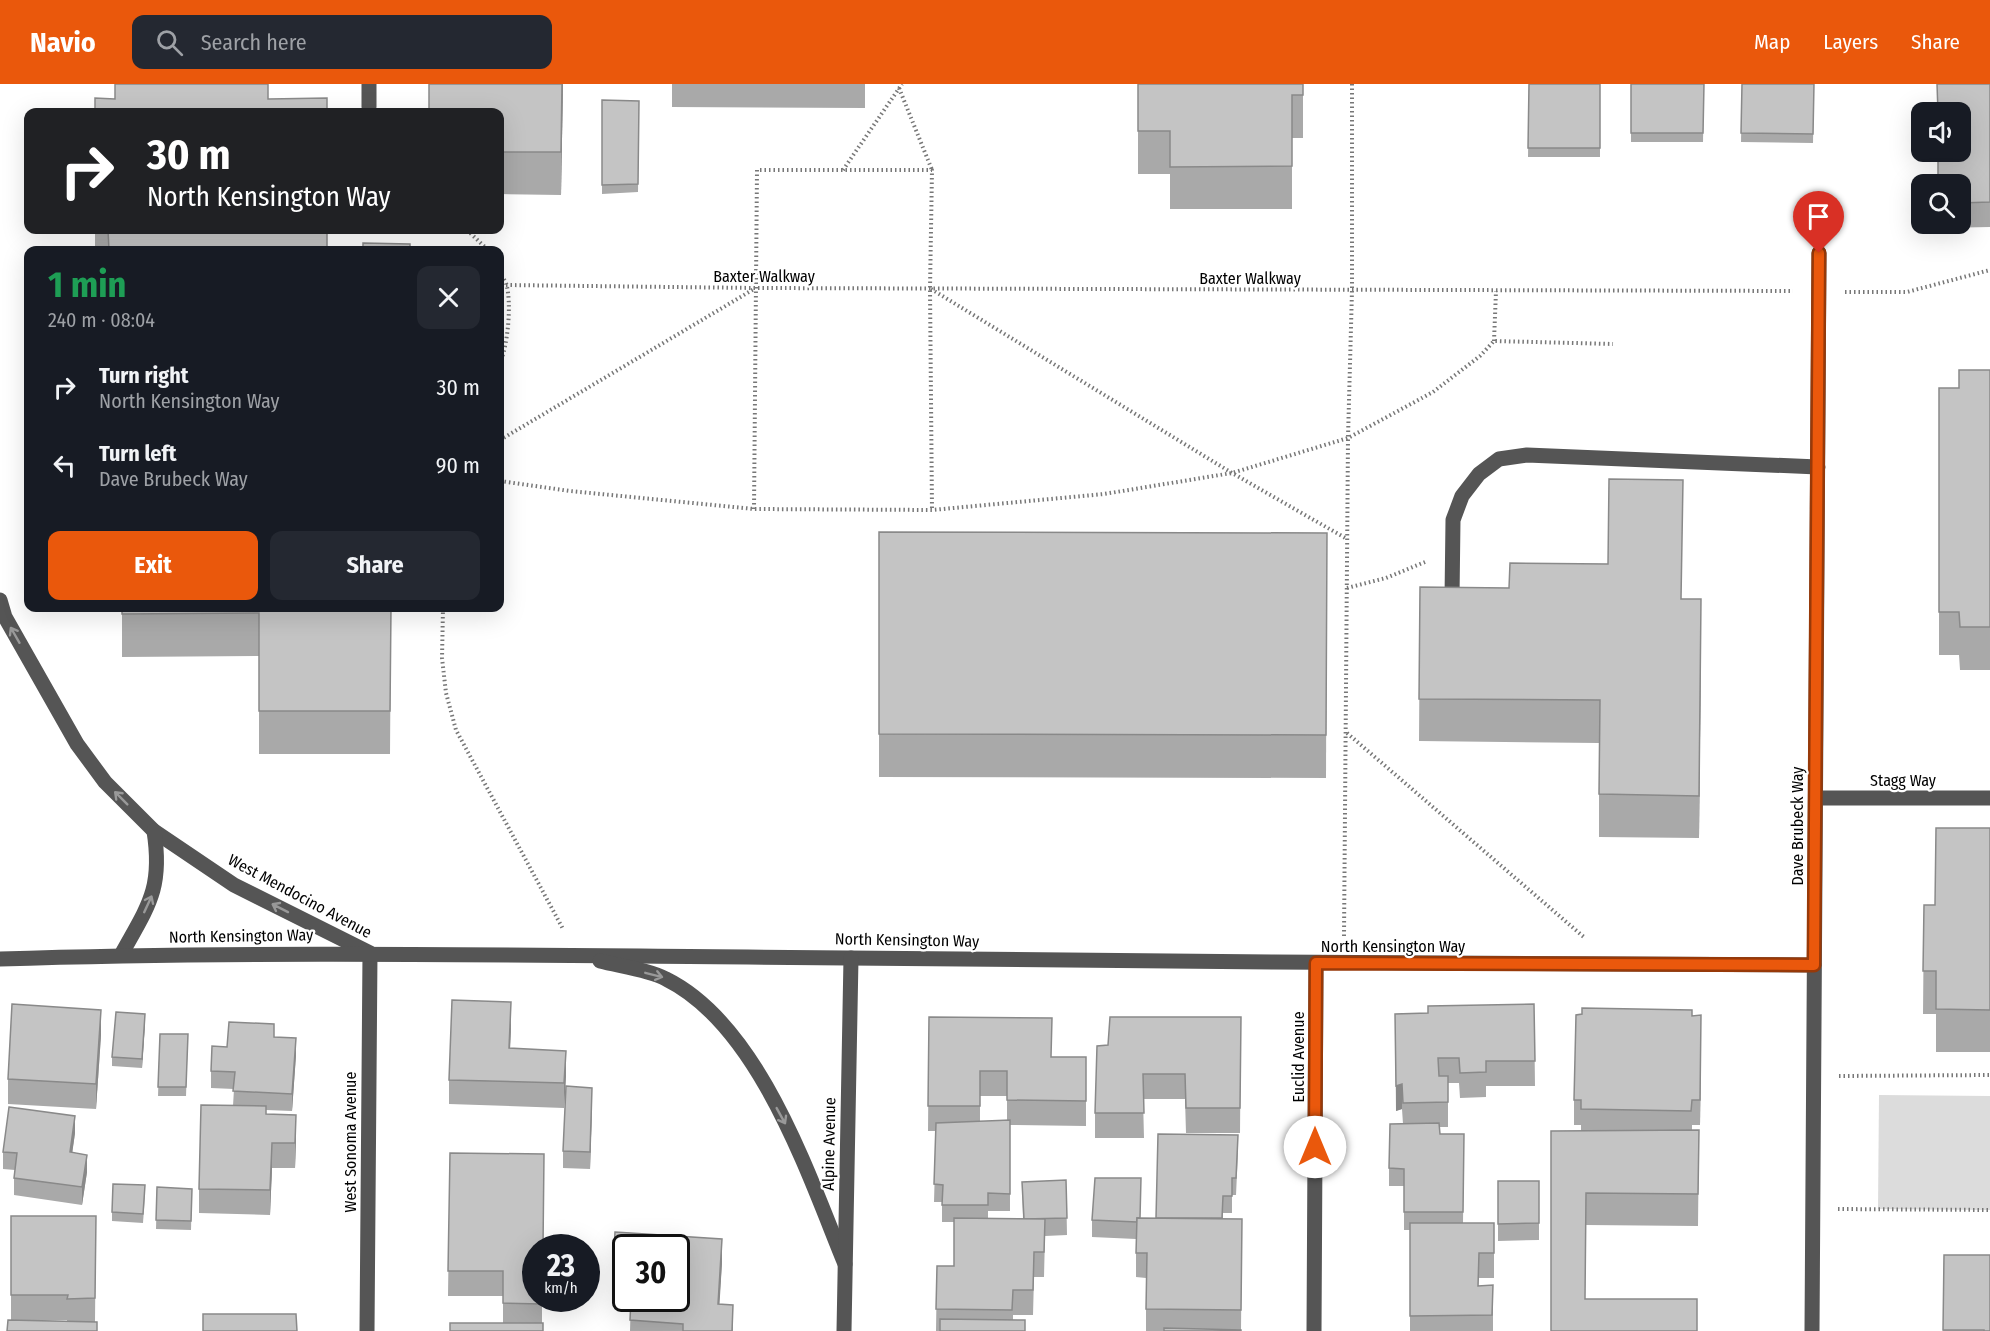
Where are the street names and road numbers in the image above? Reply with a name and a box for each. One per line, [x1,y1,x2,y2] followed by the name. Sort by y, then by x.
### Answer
[713,267,816,286] street label: Baxter Walkway
[1199,269,1302,288] street label: Baxter Walkway
[1788,766,1807,885] street label: Dave Brubeck Way
[1870,771,1937,790] street label: Stagg Way
[225,850,375,942] street label: West Mendocino Avenue
[169,925,314,947] street label: North Kensington Way
[835,929,980,951] street label: North Kensington Way
[1321,937,1466,956] street label: North Kensington Way
[1289,1011,1308,1103] street label: Euclid Avenue
[341,1072,360,1212] street label: West Sonoma Avenue
[819,1097,839,1191] street label: Alpine Avenue

